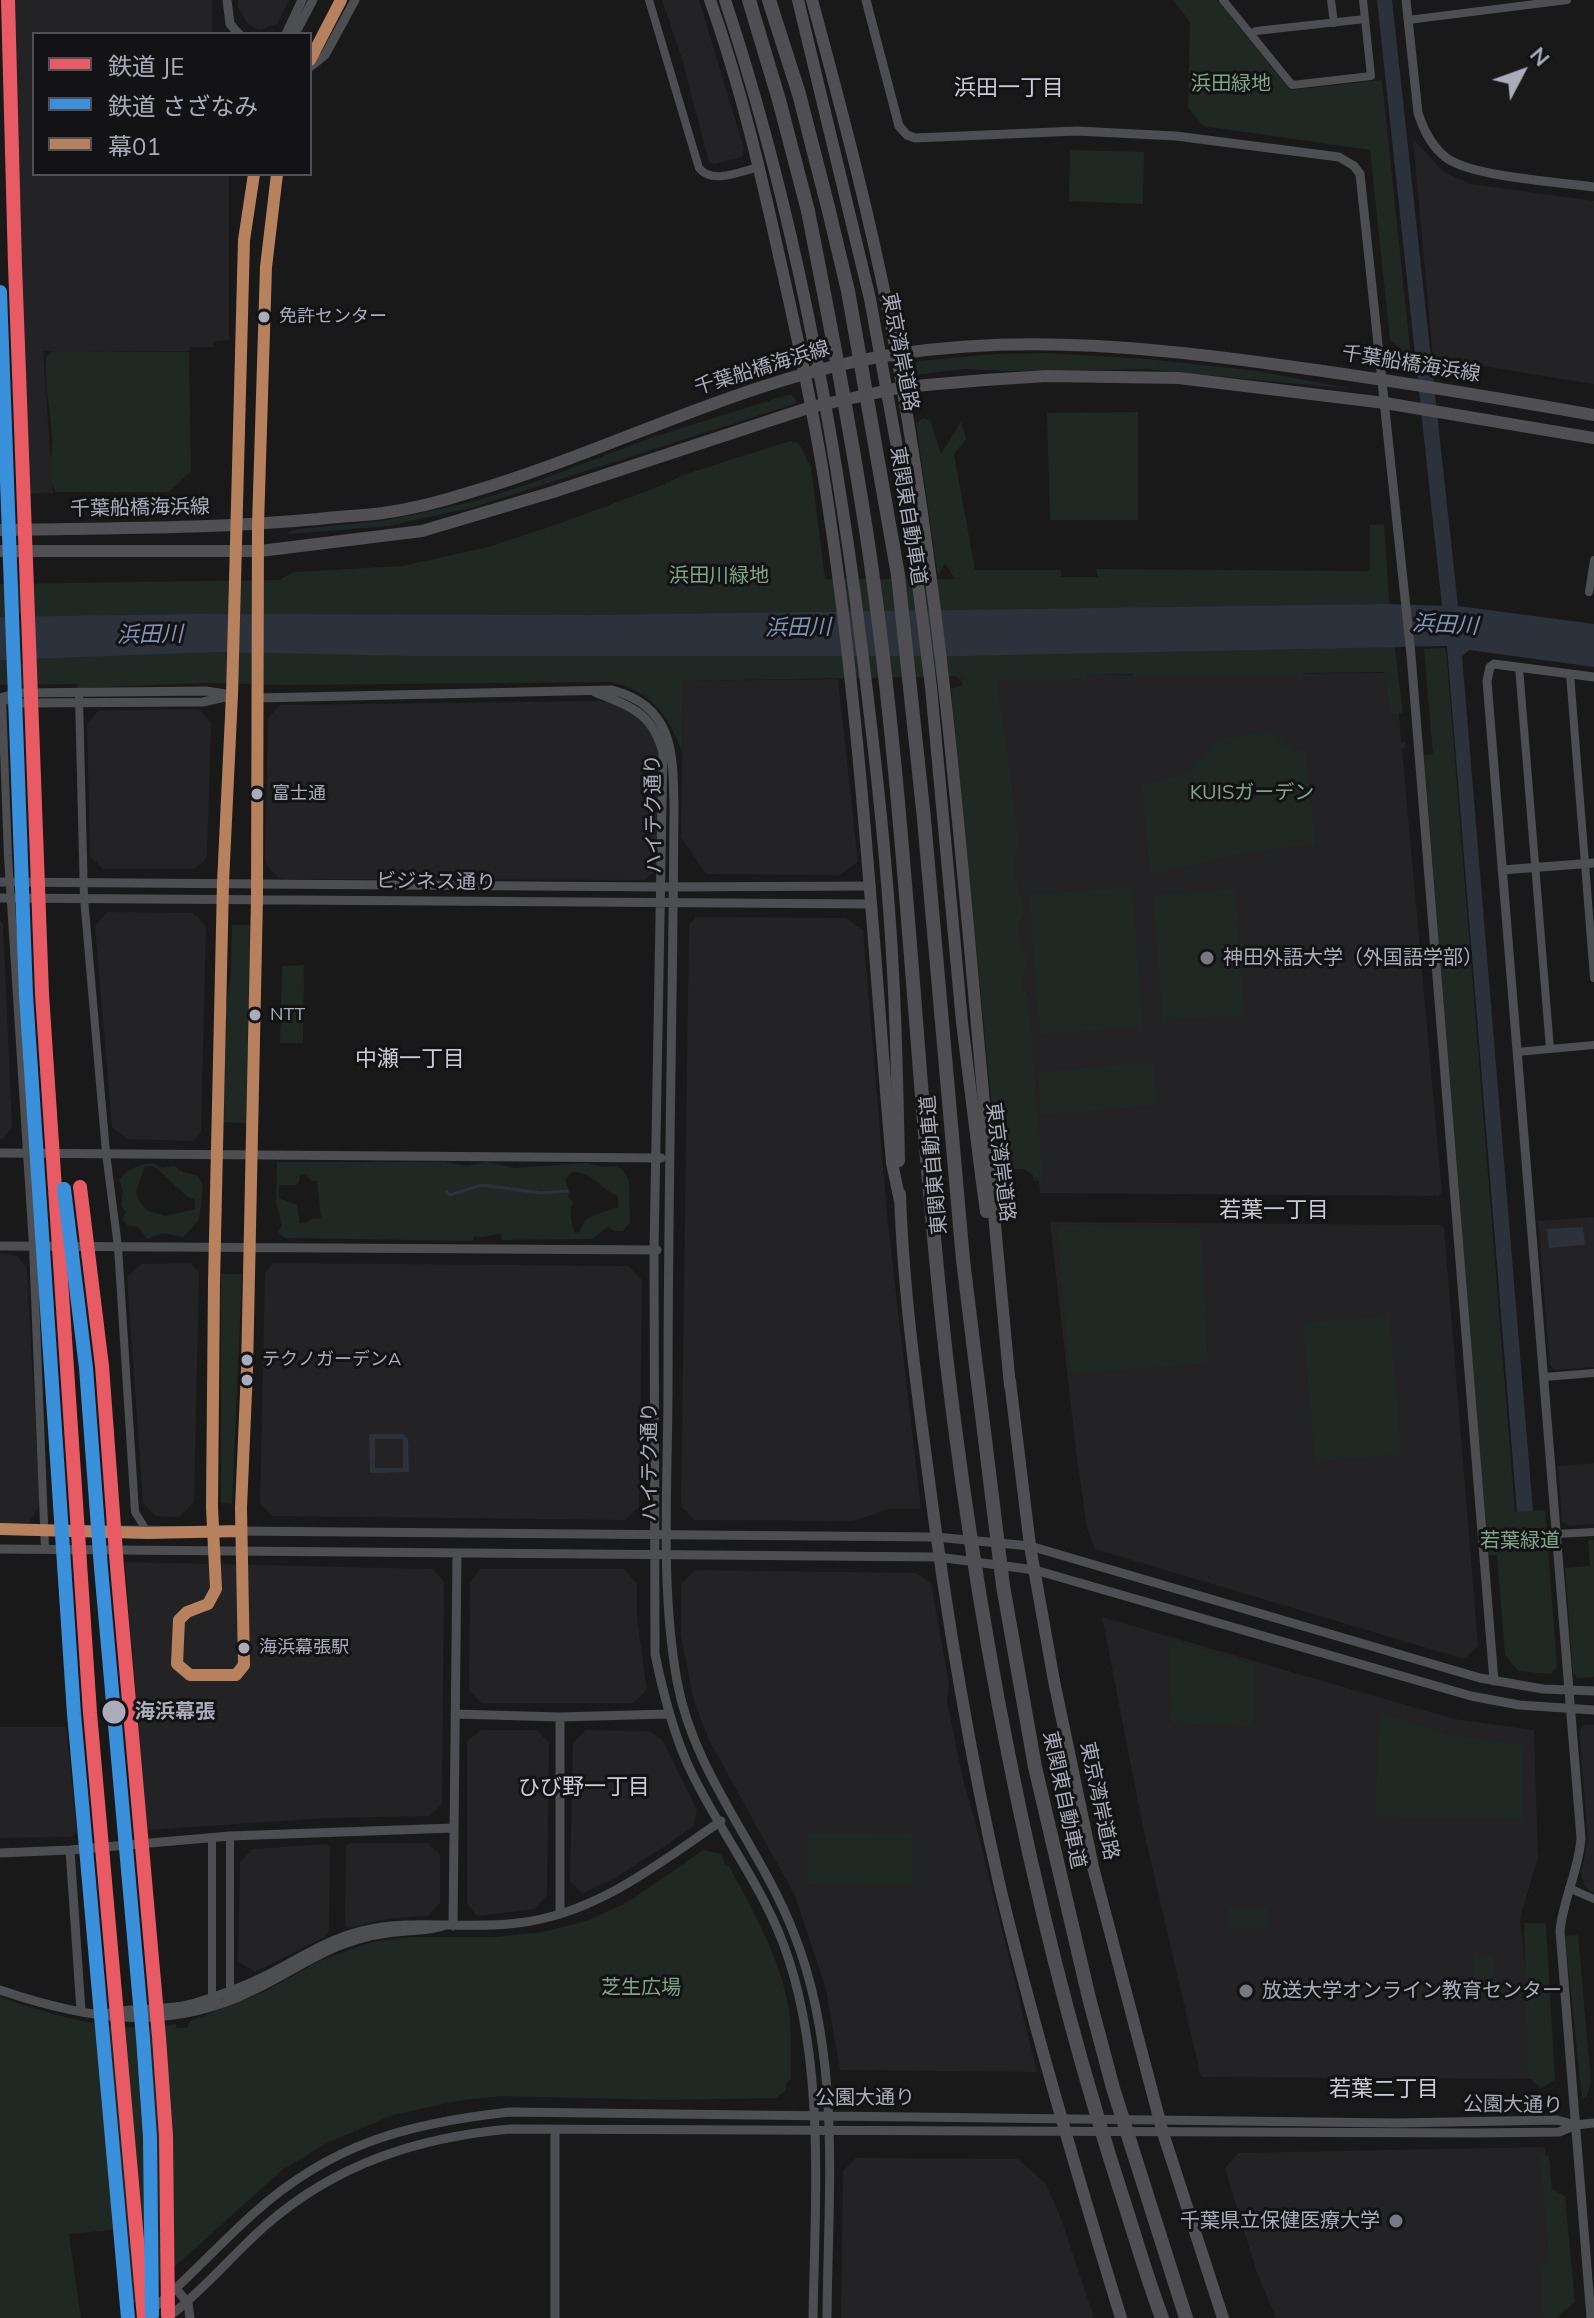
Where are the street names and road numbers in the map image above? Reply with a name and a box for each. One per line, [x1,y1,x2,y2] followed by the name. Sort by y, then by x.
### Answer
[877,291,923,413] street label: 東京湾岸道路
[692,336,832,400] street label: 千葉船橋海浜線
[1340,341,1482,387] street label: 千葉船橋海浜線
[885,445,931,587] street label: 東関東自動車道
[70,495,210,521] street label: 千葉船橋海浜線
[641,754,667,874] street label: ハイテク通り
[376,869,496,895] street label: ビジネス通り
[916,1094,952,1236] street label: 東関東自動車道
[981,1101,1019,1223] street label: 東京湾岸道路
[638,1402,662,1522] street label: ハイテク通り
[1038,1729,1090,1871] street label: 東関東自動車道
[1075,1740,1123,1862] street label: 東京湾岸道路
[815,2086,915,2110] street label: 公園大通り
[1463,2092,1563,2118] street label: 公園大通り

